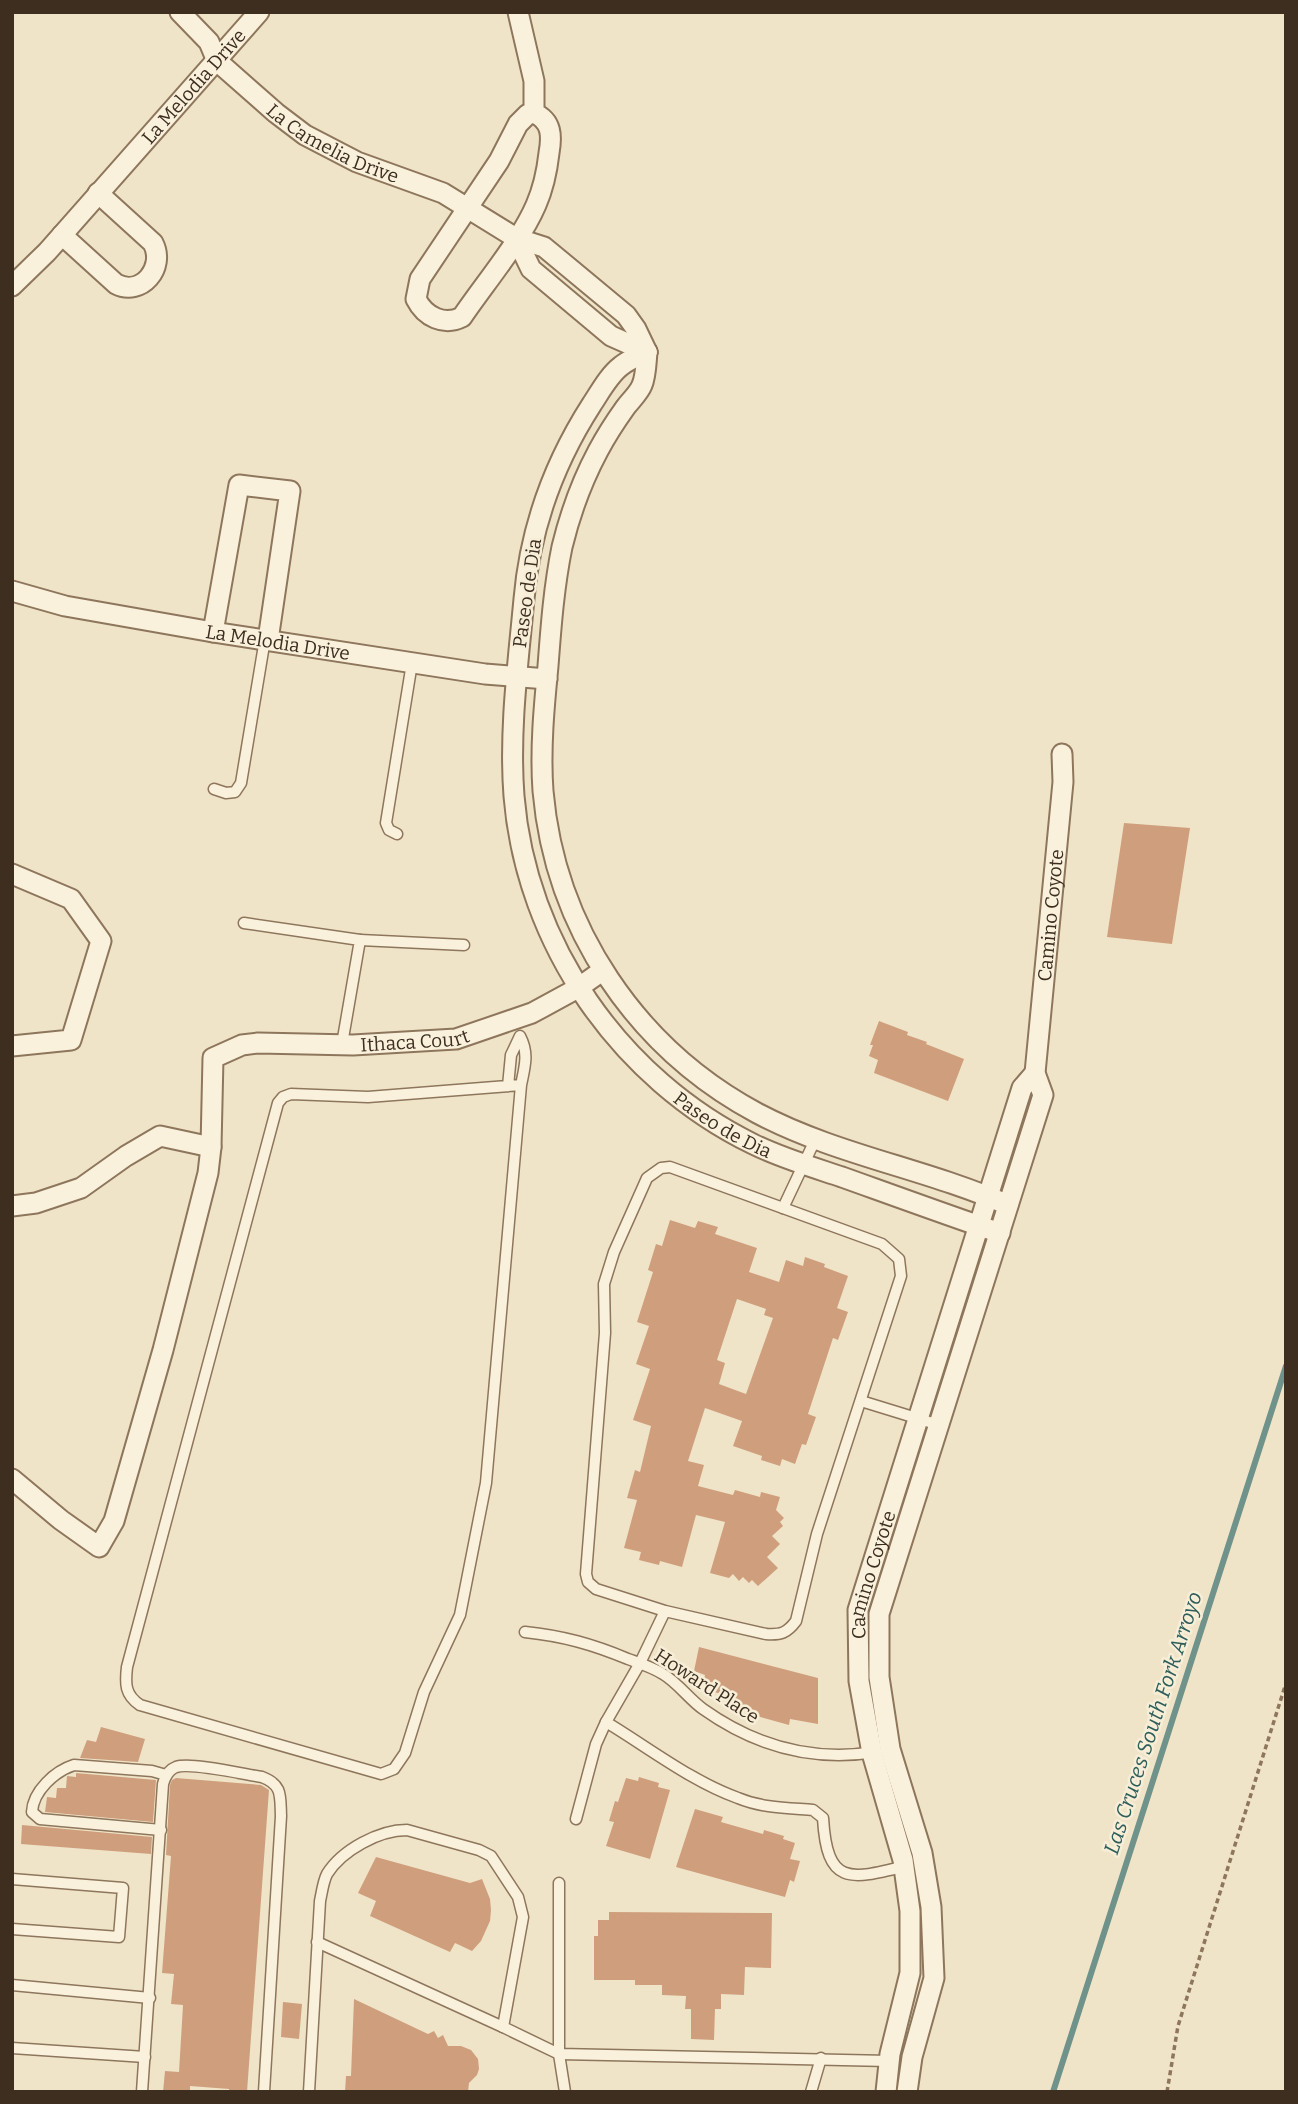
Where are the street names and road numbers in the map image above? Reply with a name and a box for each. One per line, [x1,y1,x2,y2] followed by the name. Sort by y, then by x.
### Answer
[137,24,250,148] street label: La Melodia Drive
[262,99,402,188] street label: La Camelia Drive
[508,536,546,649] street label: Paseo de Dia
[204,619,352,665] street label: La Melodia Drive
[1032,848,1068,982] street label: Camino Coyote
[360,1024,472,1056] street label: Ithaca Court
[669,1086,776,1163] street label: Paseo de Dia
[845,1508,900,1639] street label: Camino Coyote
[650,1644,764,1728] street label: Howard Place

